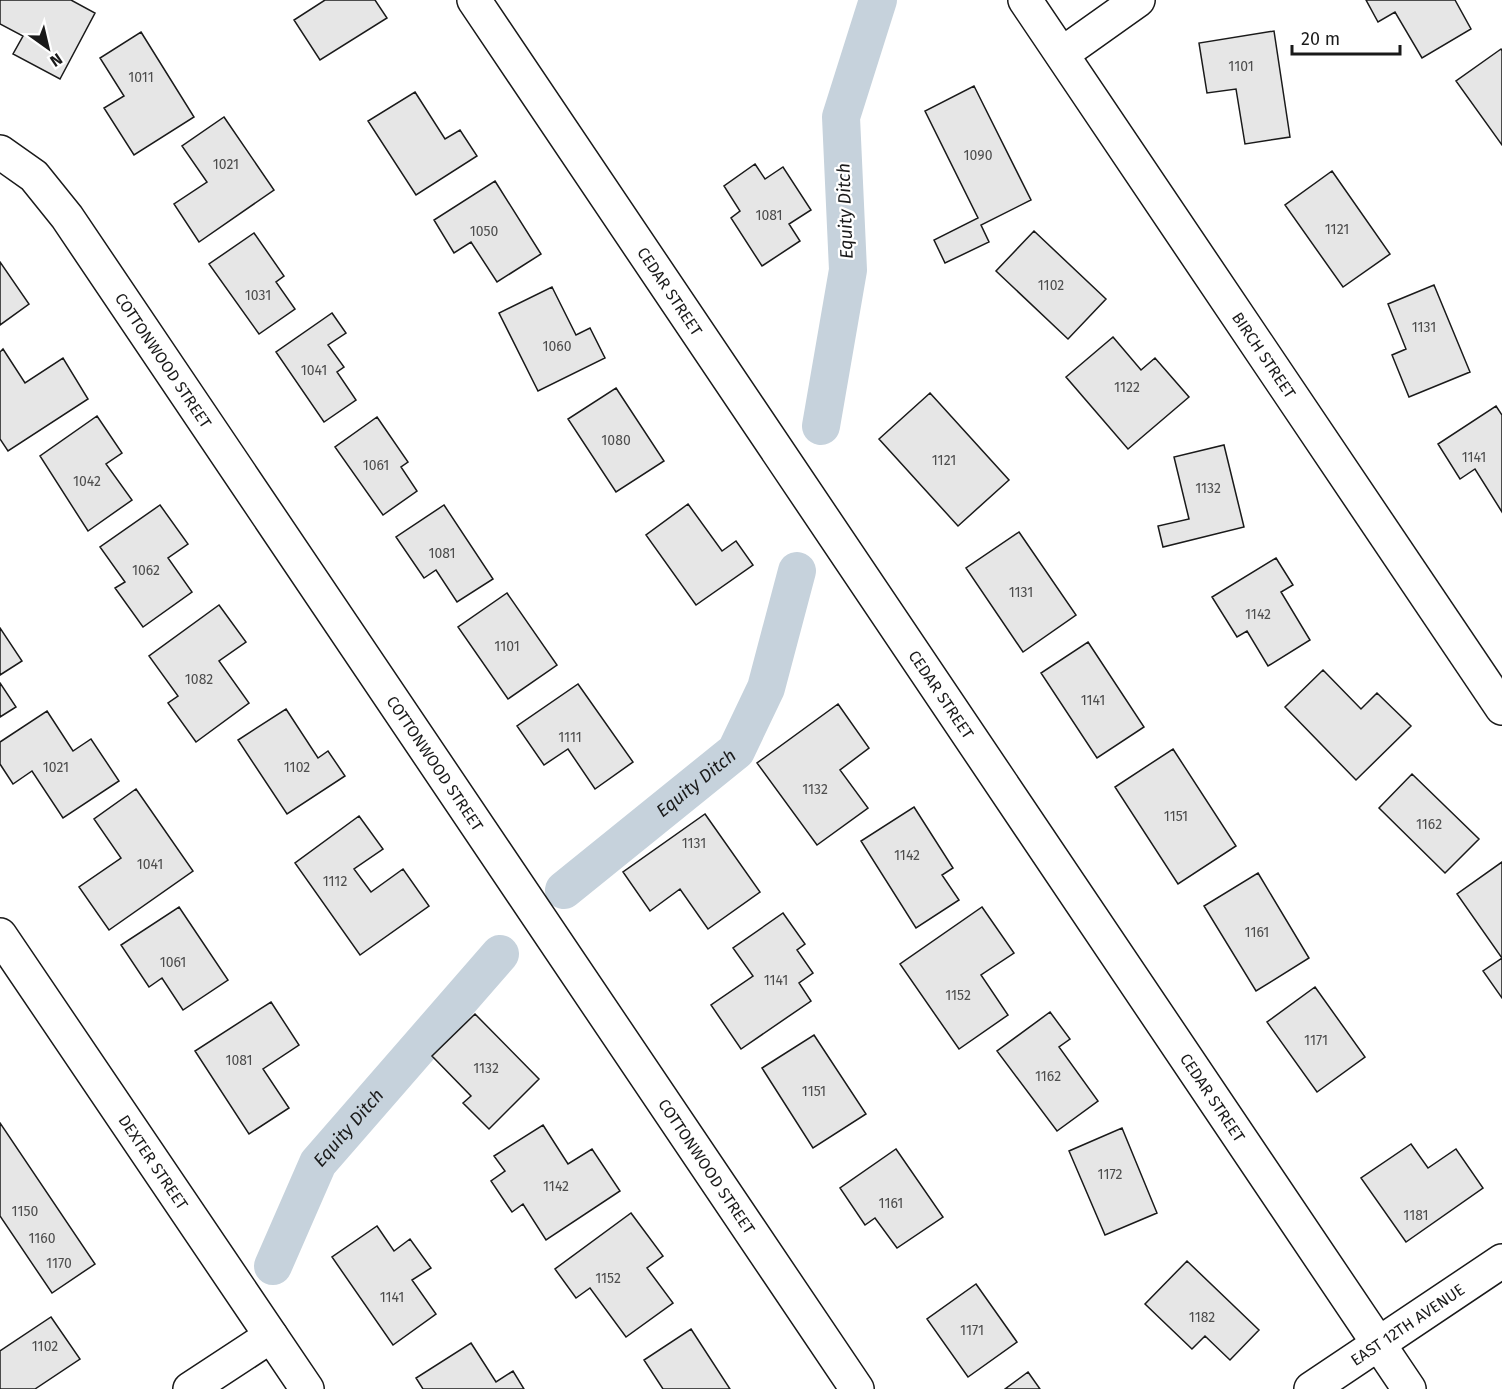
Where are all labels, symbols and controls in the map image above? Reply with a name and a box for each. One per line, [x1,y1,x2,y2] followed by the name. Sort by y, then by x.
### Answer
[18,18,78,78] north arrow
[1292,18,1400,56] scale bar
[1301,28,1340,50] text: 20 m
[46,49,66,71] text: N
[1228,58,1254,75] house number: 1101
[128,69,154,86] house number: 1011
[964,147,993,164] house number: 1090
[213,156,239,173] house number: 1021
[832,163,858,259] water label: Equity Ditch
[755,207,783,224] house number: 1081
[1325,221,1349,238] house number: 1121
[470,223,499,240] house number: 1050
[633,243,707,340] street label: CEDAR STREET
[1038,277,1064,294] house number: 1102
[245,287,271,304] house number: 1031
[111,289,216,432] street label: COTTONWOOD STREET
[1228,308,1300,402] street label: BIRCH STREET
[1412,319,1436,336] house number: 1131
[542,338,572,355] house number: 1060
[301,362,327,379] house number: 1041
[1114,379,1140,396] house number: 1122
[601,432,631,449] house number: 1080
[1462,449,1486,466] house number: 1141
[932,452,956,469] house number: 1121
[363,457,389,474] house number: 1061
[73,473,101,490] house number: 1042
[1195,480,1221,497] house number: 1132
[428,545,456,562] house number: 1081
[132,562,160,579] house number: 1062
[1009,584,1033,601] house number: 1131
[1245,606,1271,623] house number: 1142
[494,638,520,655] house number: 1101
[905,647,978,743] street label: CEDAR STREET
[185,671,213,688] house number: 1082
[383,692,488,835] street label: COTTONWOOD STREET
[1081,692,1105,709] house number: 1141
[558,729,582,746] house number: 1111
[652,744,741,822] water label: Equity Ditch
[43,759,69,776] house number: 1021
[284,759,310,776] house number: 1102
[802,781,828,798] house number: 1132
[1164,808,1188,825] house number: 1151
[1416,816,1442,833] house number: 1162
[682,835,706,852] house number: 1131
[894,847,920,864] house number: 1142
[137,856,163,873] house number: 1041
[323,873,347,890] house number: 1112
[1245,924,1269,941] house number: 1161
[160,954,186,971] house number: 1061
[764,972,788,989] house number: 1141
[945,987,971,1004] house number: 1152
[1304,1032,1328,1049] house number: 1171
[1176,1050,1250,1146] street label: CEDAR STREET
[225,1052,253,1069] house number: 1081
[473,1060,499,1077] house number: 1132
[1035,1068,1061,1085] house number: 1162
[802,1083,826,1100] house number: 1151
[309,1084,388,1171] water label: Equity Ditch
[655,1095,760,1238] street label: COTTONWOOD STREET
[115,1111,193,1213] street label: DEXTER STREET
[1098,1166,1122,1183] house number: 1172
[543,1178,569,1195] house number: 1142
[879,1195,903,1212] house number: 1161
[12,1203,39,1220] house number: 1150
[1403,1207,1429,1224] house number: 1181
[28,1230,56,1247] house number: 1160
[46,1255,72,1272] house number: 1170
[595,1270,621,1287] house number: 1152
[1347,1279,1468,1369] street label: EAST 12TH AVENUE
[380,1289,404,1306] house number: 1141
[1189,1309,1215,1326] house number: 1182
[960,1322,984,1339] house number: 1171
[32,1338,58,1355] house number: 1102

